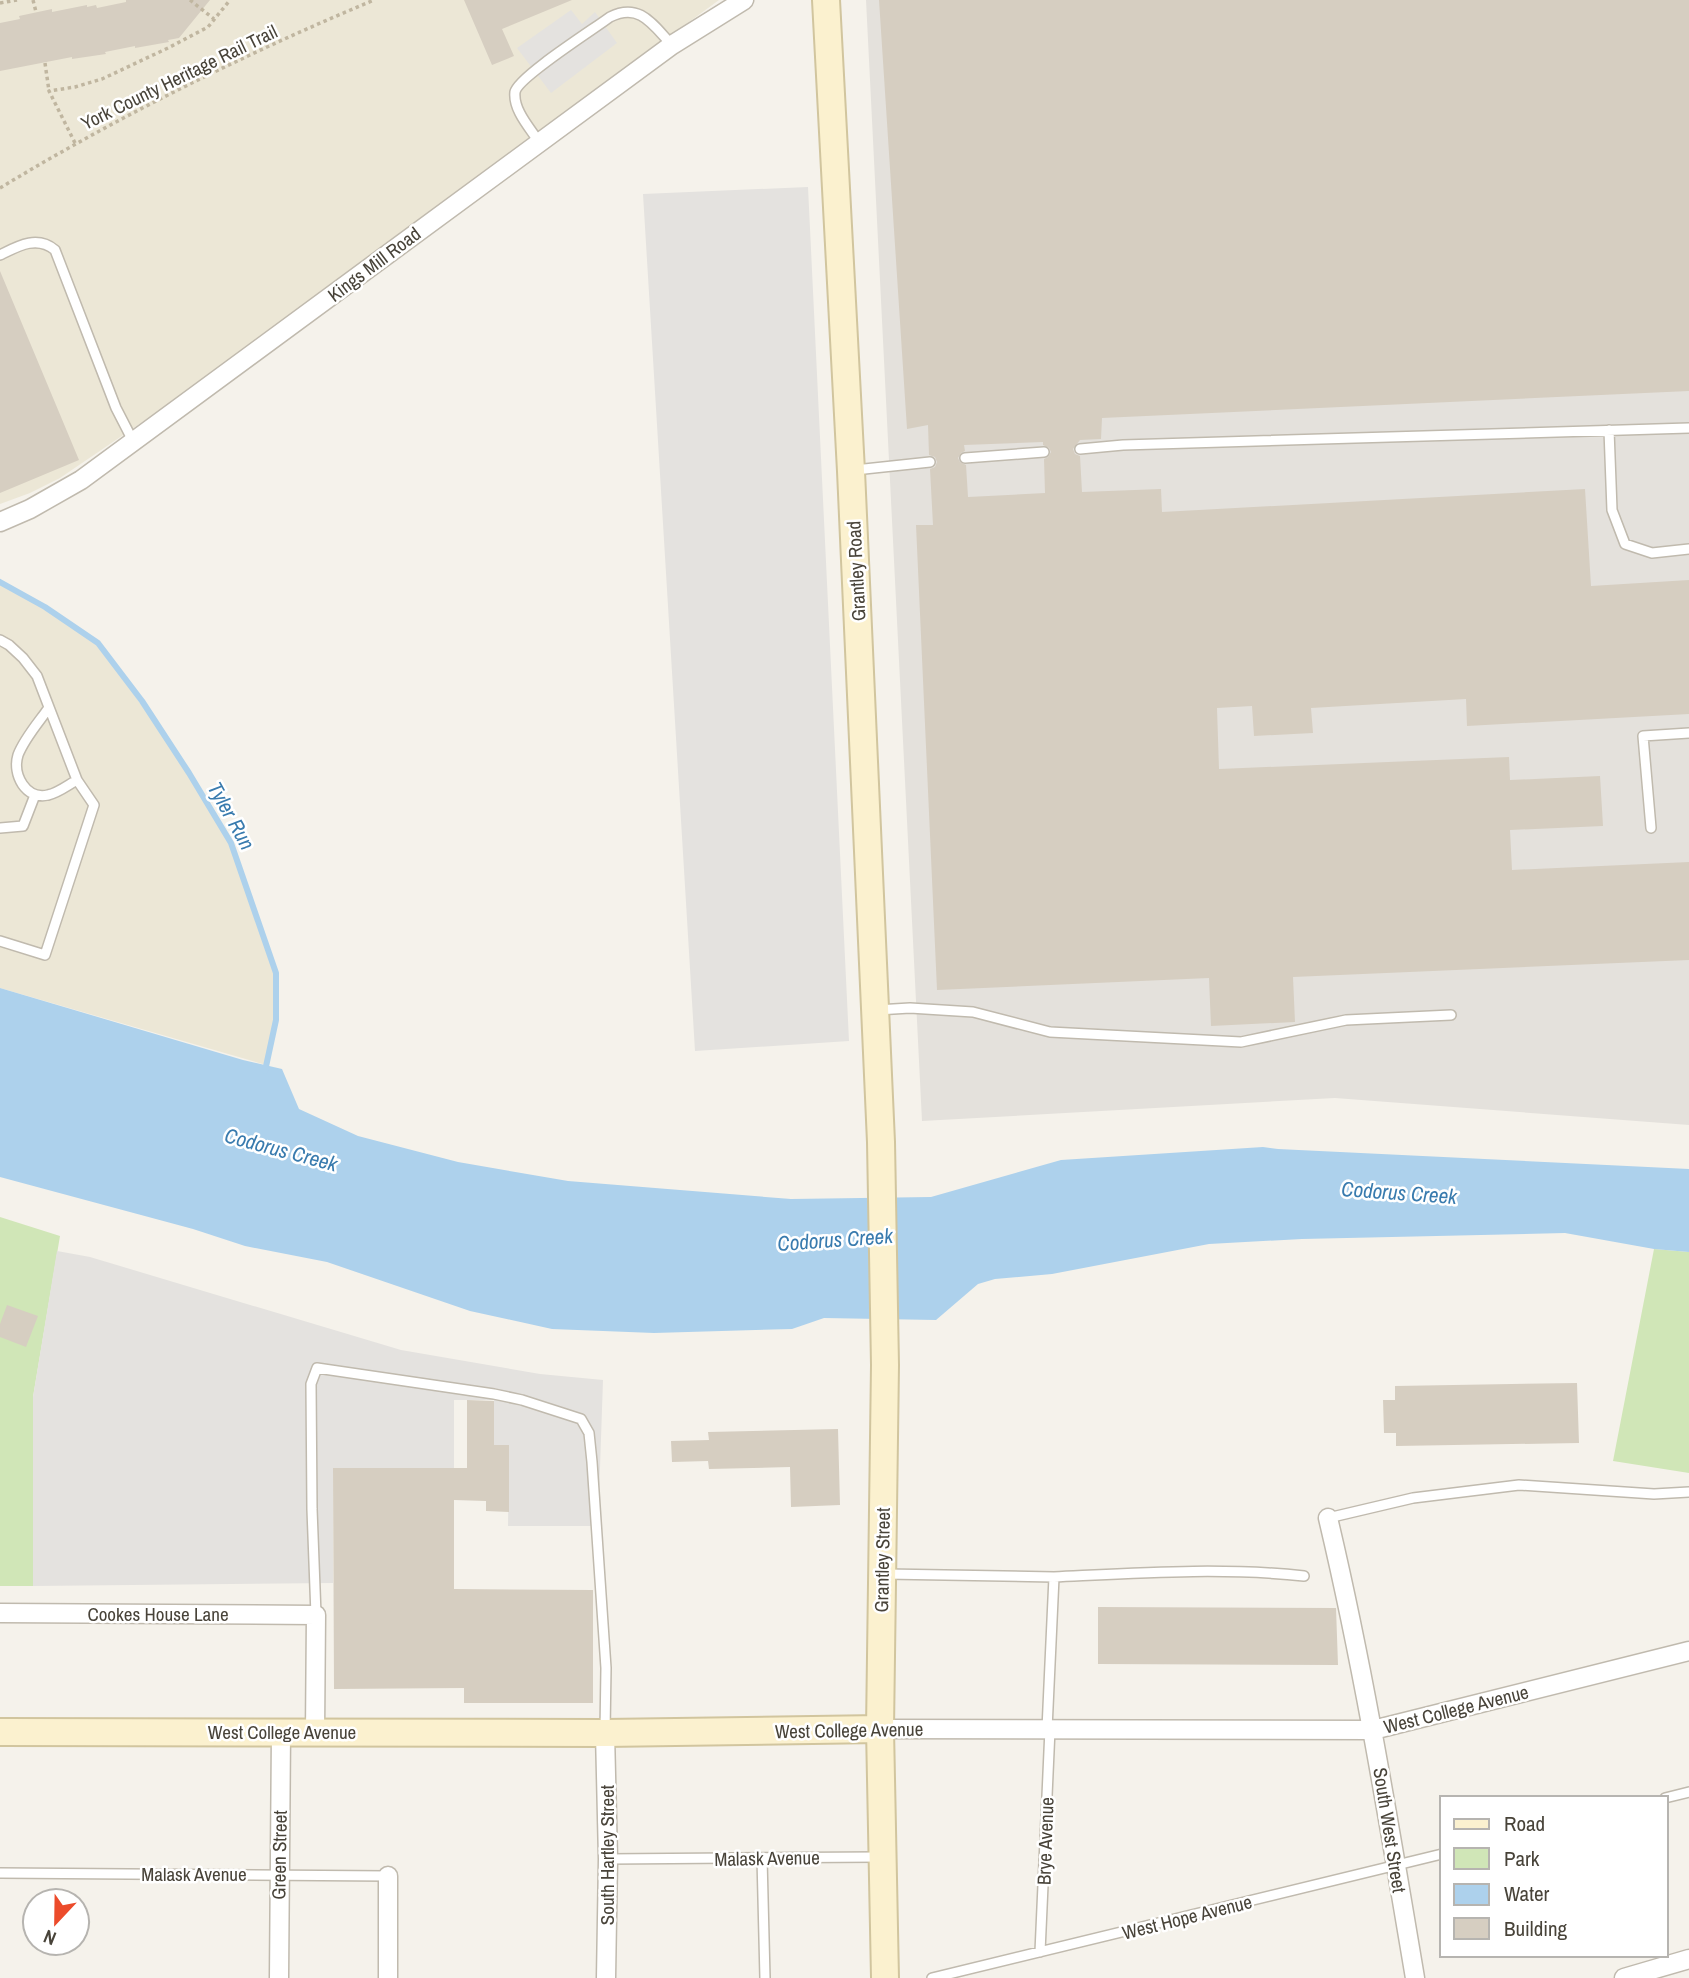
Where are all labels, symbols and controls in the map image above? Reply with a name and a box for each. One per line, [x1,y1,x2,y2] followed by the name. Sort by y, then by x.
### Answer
[77,18,281,136] street label: York County Heritage Rail Trail
[322,221,426,307] street label: Kings Mill Road
[840,520,872,622] street label: Grantley Road
[201,777,262,855] water label: Tyler Run
[221,1121,342,1179] water label: Codorus Creek
[1340,1174,1459,1211] water label: Codorus Creek
[776,1221,895,1258] water label: Codorus Creek
[868,1507,896,1613] street label: Grantley Street
[87,1601,229,1627] street label: Cookes House Lane
[1381,1678,1531,1740] street label: West College Avenue
[775,1716,923,1744] street label: West College Avenue
[208,1719,356,1745] street label: West College Avenue
[1367,1766,1413,1895] street label: South West Street
[594,1784,620,1925] street label: South Hartley Street
[1440,1796,1668,1957] legend
[1030,1797,1060,1885] street label: Brye Avenue
[1504,1809,1545,1838] text: Road
[265,1810,293,1900] street label: Green Street
[714,1844,820,1872] street label: Malask Avenue
[1504,1844,1540,1873] text: Park
[141,1861,247,1887] street label: Malask Avenue
[1504,1879,1550,1908] text: Water
[21,1887,91,1957] north arrow
[1119,1888,1255,1946] street label: West Hope Avenue
[1504,1914,1568,1943] text: Building
[40,1924,60,1952] text: N

